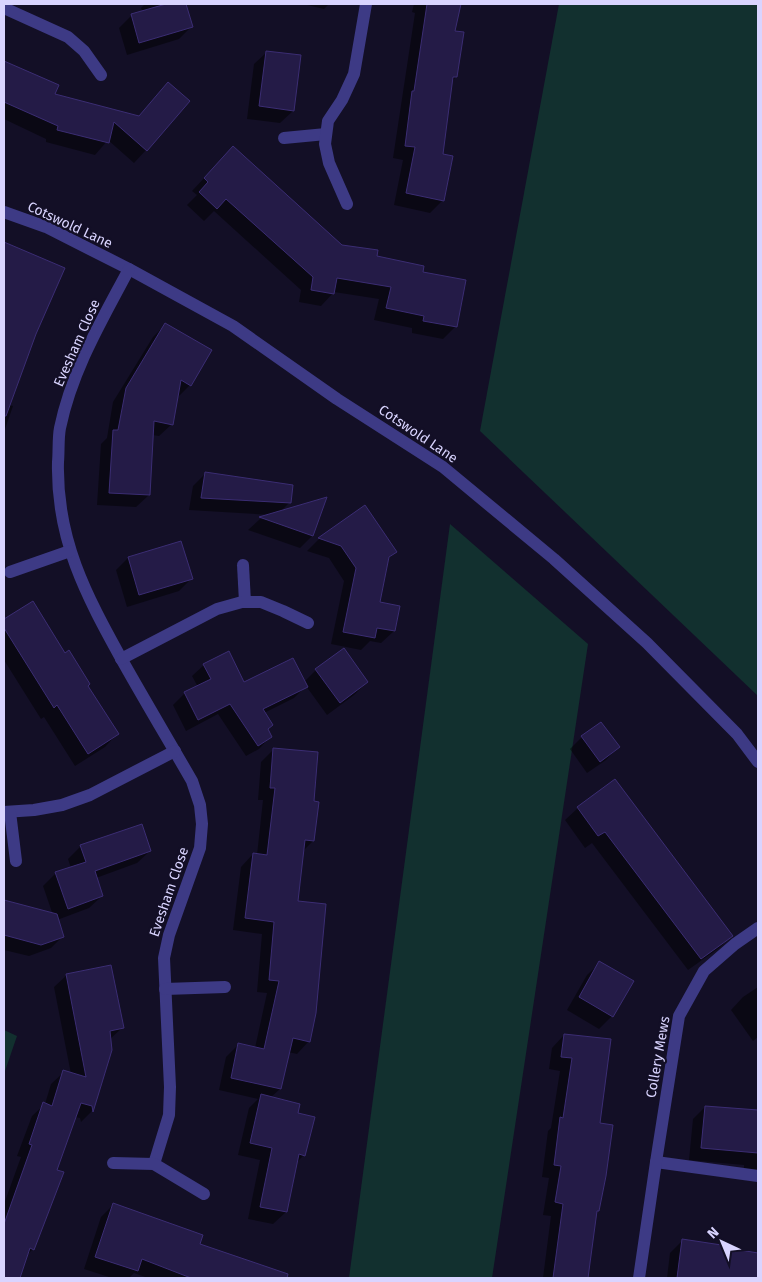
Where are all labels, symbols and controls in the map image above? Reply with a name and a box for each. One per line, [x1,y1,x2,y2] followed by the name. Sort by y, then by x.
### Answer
[25,198,115,252] street label: Cotswold Lane
[50,297,104,389] street label: Evesham Close
[375,401,461,467] street label: Cotswold Lane
[146,845,192,939] street label: Evesham Close
[642,1014,674,1099] street label: Collery Mews
[697,1217,747,1267] north arrow
[704,1224,723,1242] text: N

